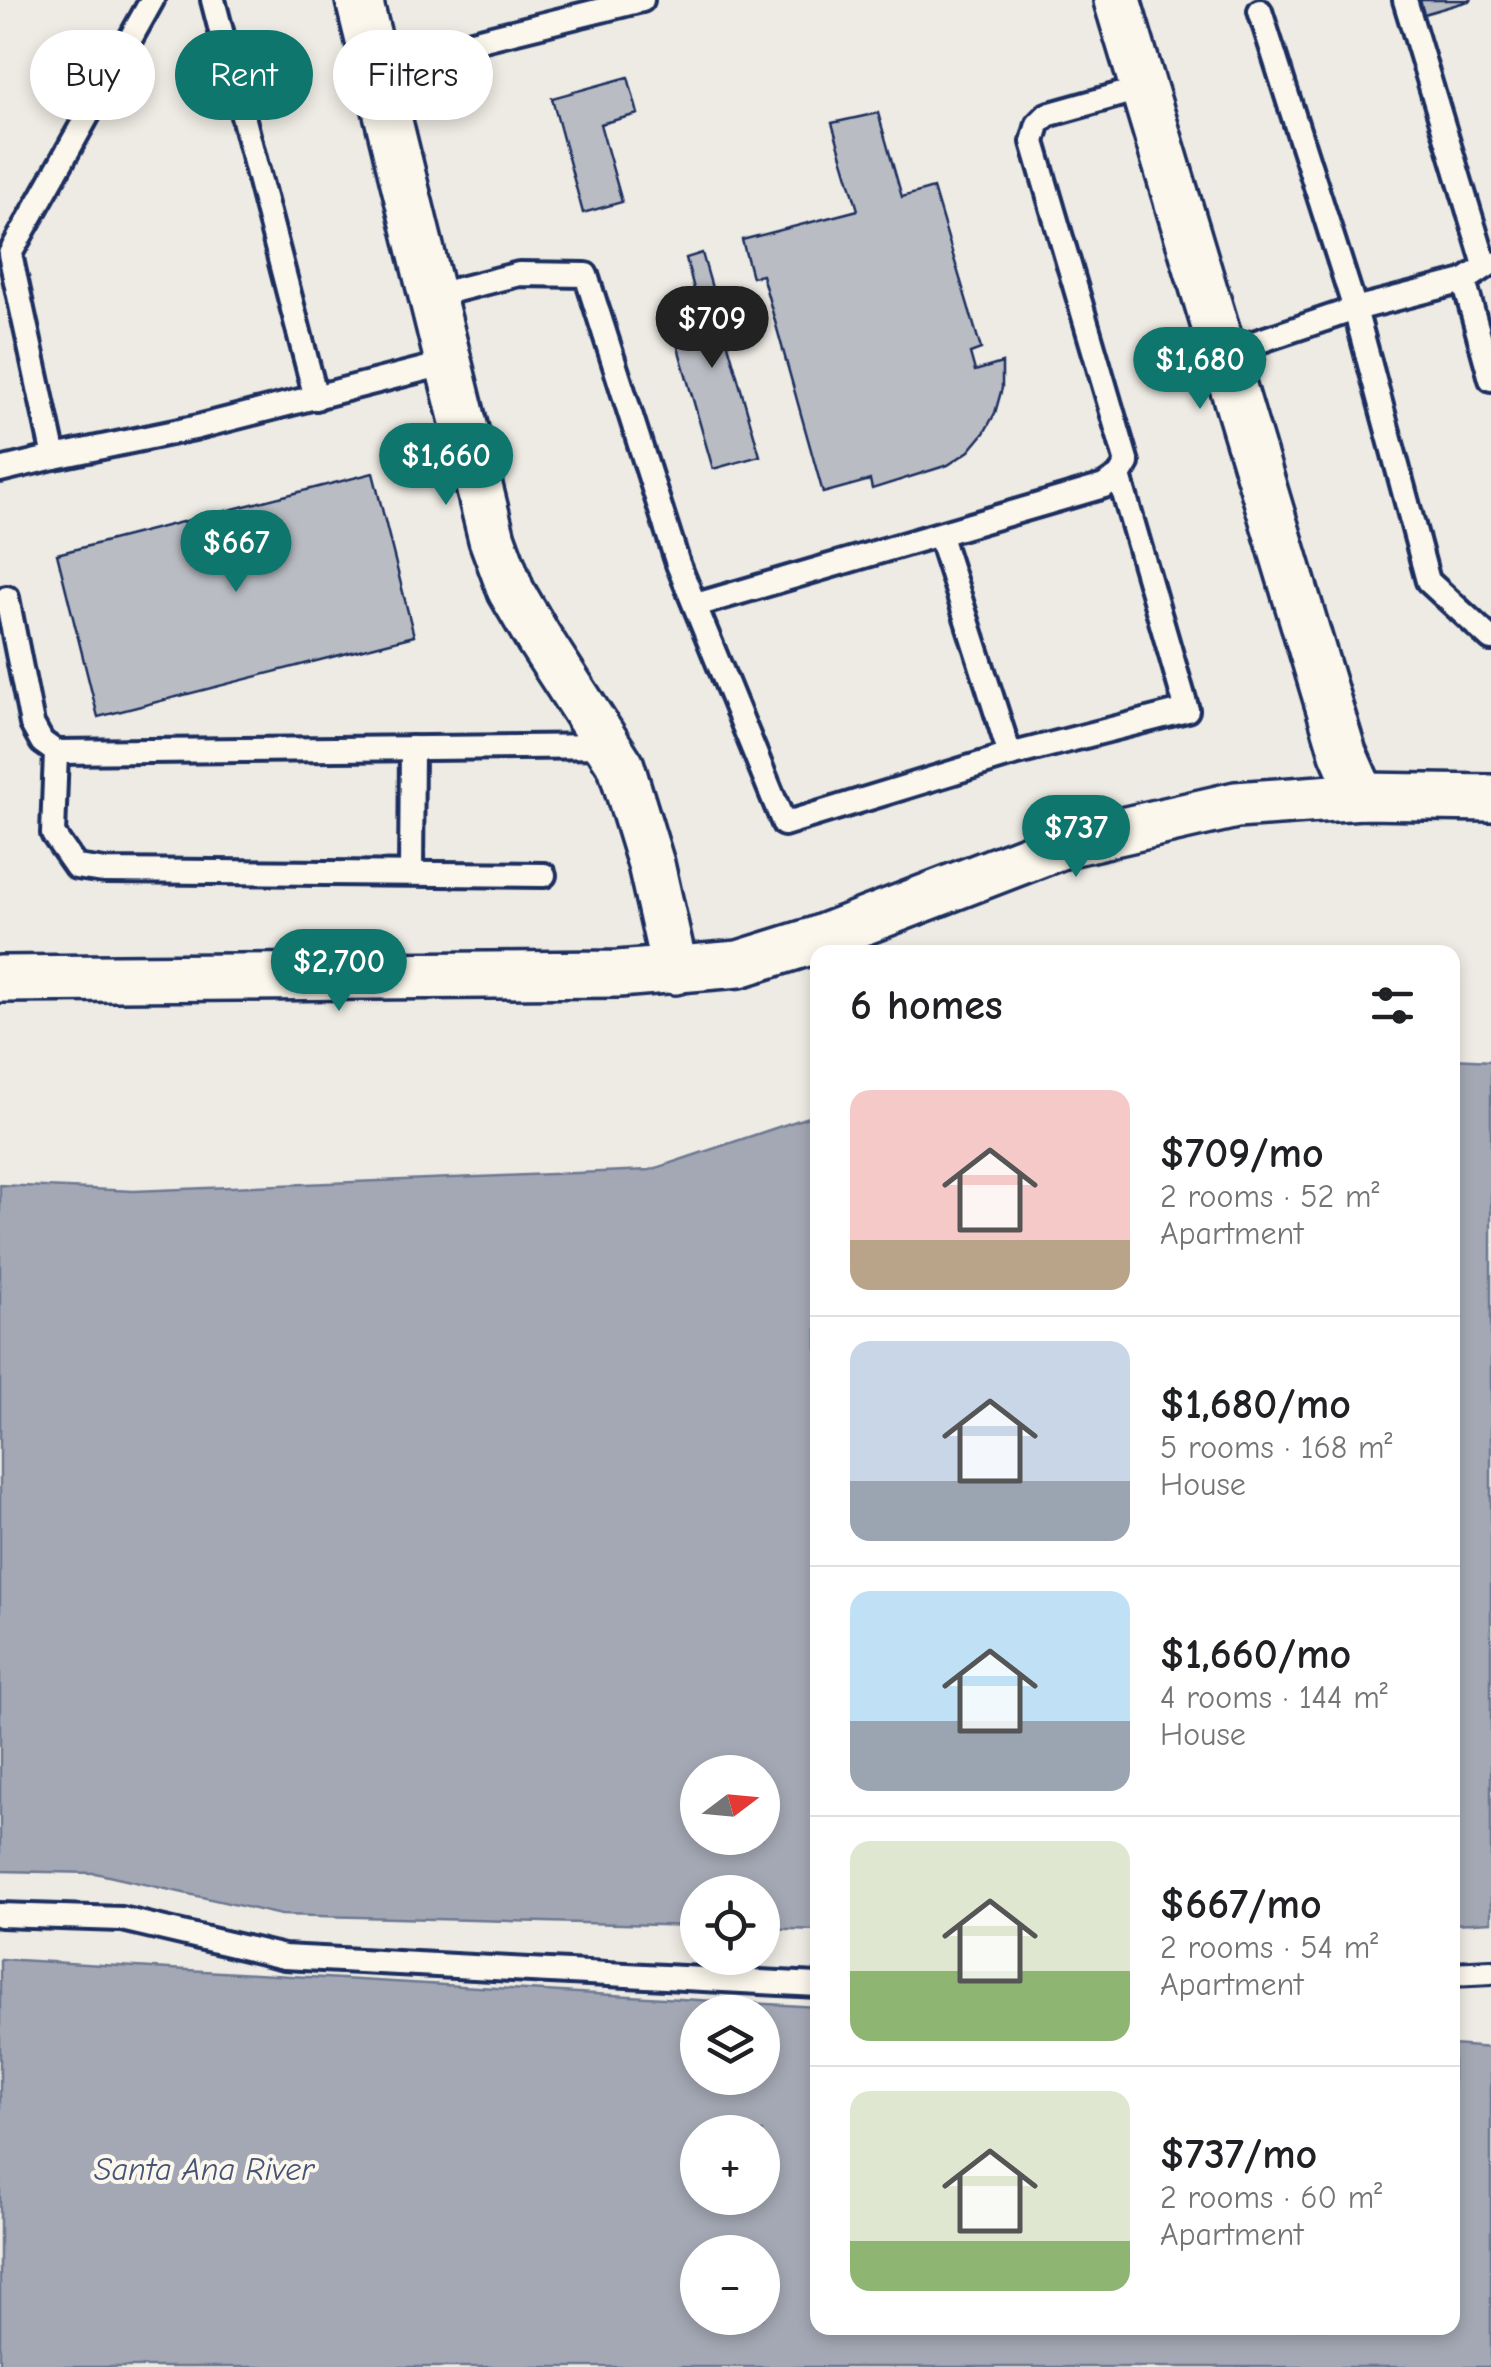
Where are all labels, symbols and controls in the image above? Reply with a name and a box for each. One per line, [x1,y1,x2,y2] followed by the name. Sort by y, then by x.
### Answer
[30,30,155,120] chip: Buy
[175,30,313,120] chip: Rent
[333,30,493,120] chip: Filters
[653,286,771,371] pin: $709
[678,300,746,337] text: $709
[1119,327,1281,412] pin: $1,680
[1155,341,1245,378] text: $1,680
[365,423,527,508] pin: $1,660
[401,437,491,474] text: $1,660
[177,510,295,595] pin: $667
[202,524,270,561] text: $667
[1017,795,1135,880] pin: $737
[1044,809,1108,846] text: $737
[258,929,420,1014] pin: $2,700
[293,943,385,980] text: $2,700
[1365,978,1420,1033] icon: filters
[850,981,1003,1030] text: 6 homes
[1160,1129,1324,1178] text: $709/mo
[930,1130,1050,1250] icon: home
[1160,1178,1379,1215] text: 2 rooms · 52 m²
[1160,1215,1303,1252] text: Apartment
[1160,1380,1351,1429] text: $1,680/mo
[930,1381,1050,1501] icon: home
[1160,1429,1392,1466] text: 5 rooms · 168 m²
[1160,1466,1246,1503] text: House
[1160,1630,1351,1679] text: $1,660/mo
[930,1631,1050,1751] icon: home
[1160,1679,1388,1716] text: 4 rooms · 144 m²
[1160,1716,1246,1753] text: House
[680,1755,780,1855] north arrow
[680,1755,780,2335] map controls
[680,1875,780,1975] button: locate
[1160,1880,1322,1929] text: $667/mo
[930,1881,1050,2001] icon: home
[1160,1929,1378,1966] text: 2 rooms · 54 m²
[1160,1966,1303,2003] text: Apartment
[680,1995,780,2095] button: layers
[680,2115,780,2215] button: +
[1160,2130,1317,2179] text: $737/mo
[930,2131,1050,2251] icon: home
[94,2151,315,2188] water label: Santa Ana River
[1160,2179,1382,2216] text: 2 rooms · 60 m²
[1160,2216,1303,2253] text: Apartment
[680,2235,780,2335] button: −

